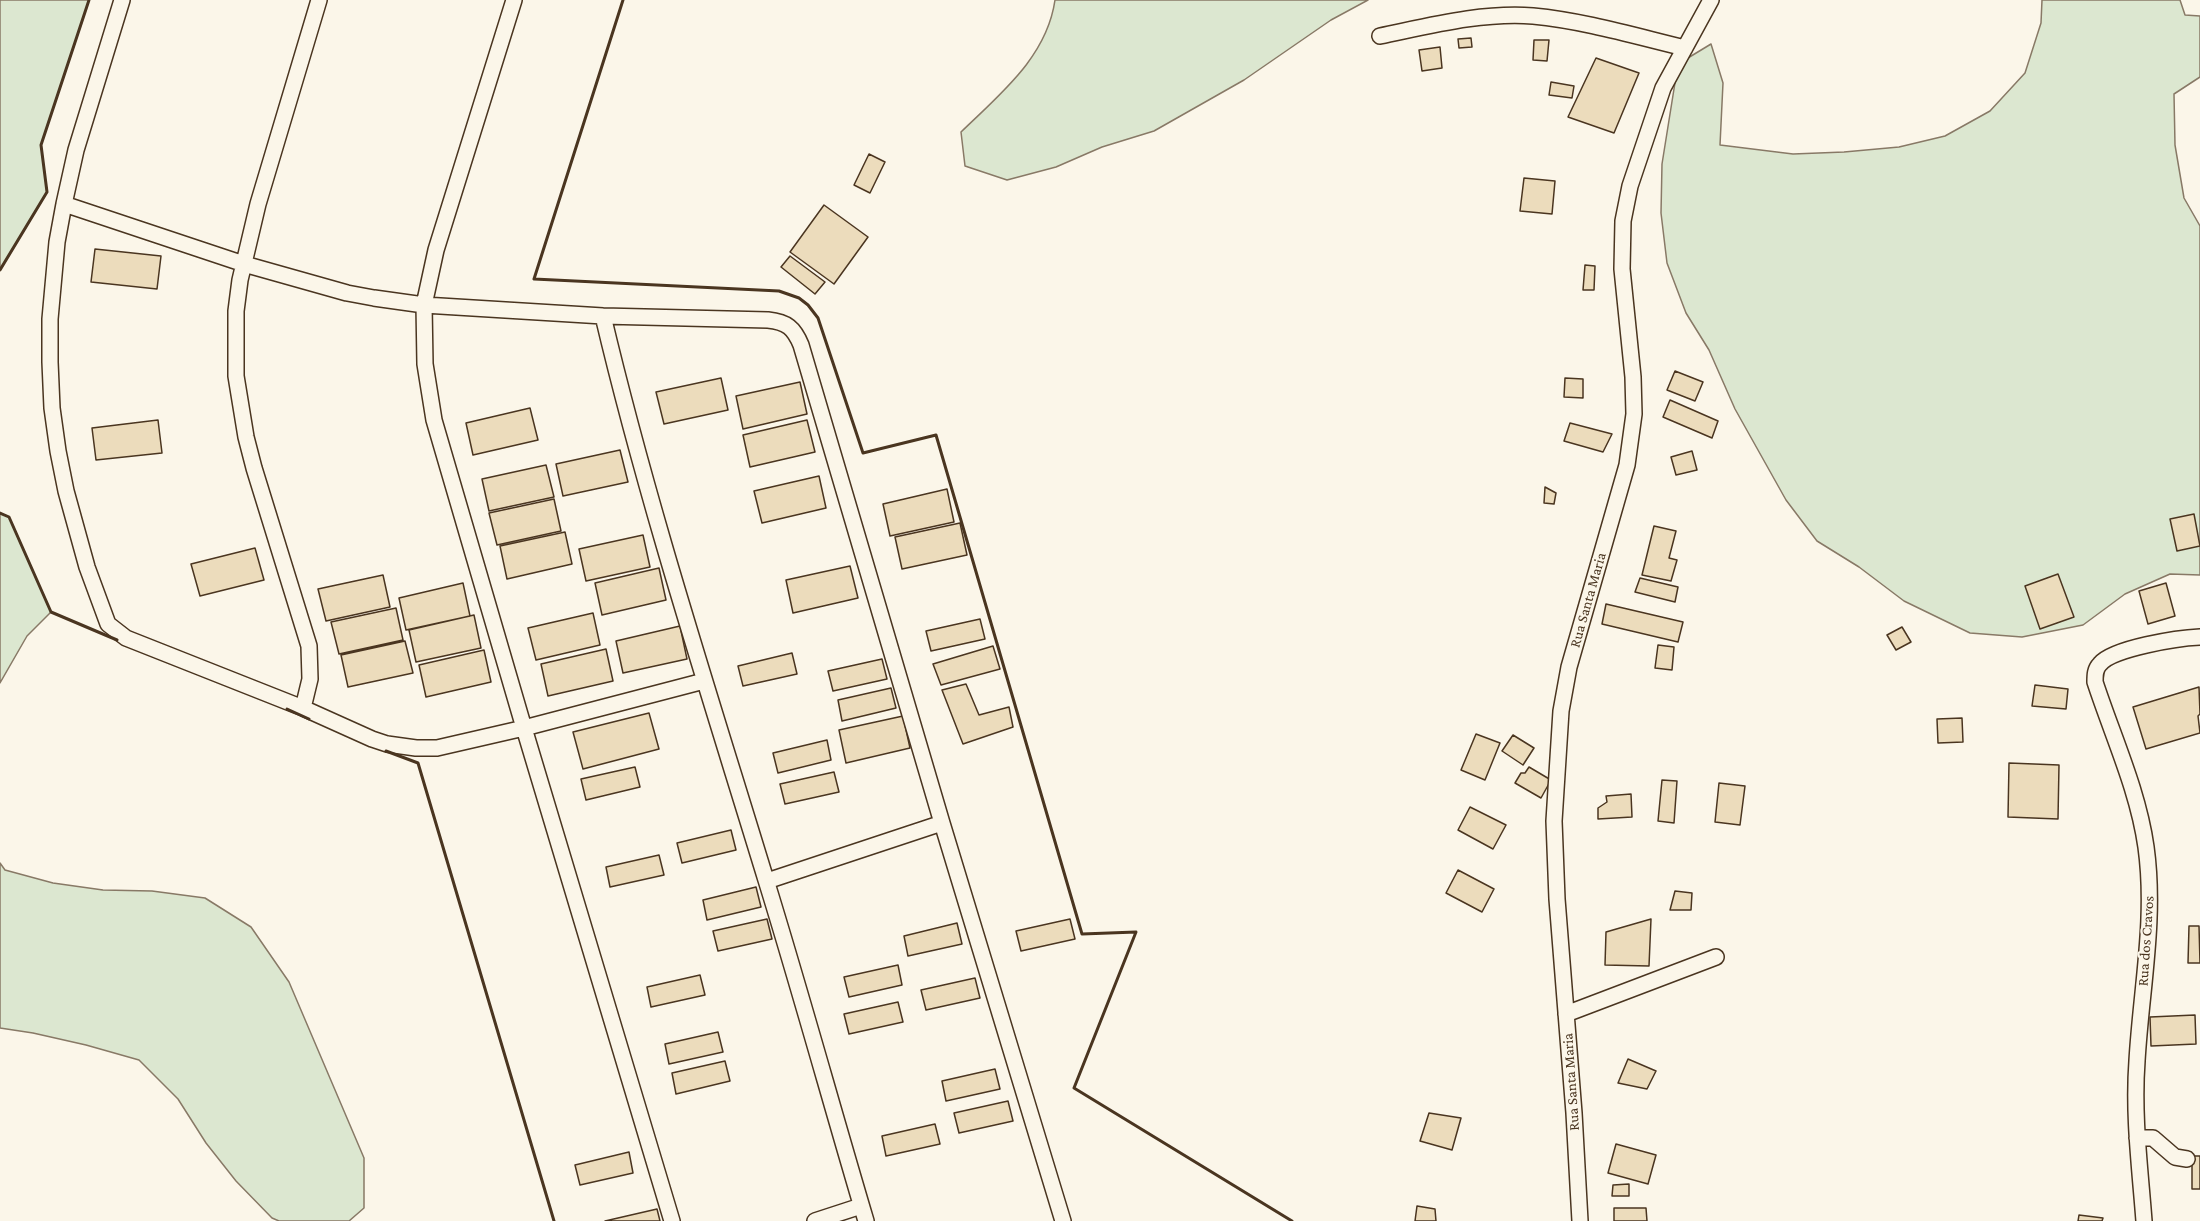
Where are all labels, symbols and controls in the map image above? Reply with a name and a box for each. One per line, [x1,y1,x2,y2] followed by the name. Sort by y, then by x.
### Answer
[1566,550,1610,650] street label: Rua Santa Maria
[2134,895,2158,987] street label: Rua dos Cravos
[1559,1032,1583,1132] street label: Rua Santa Maria

